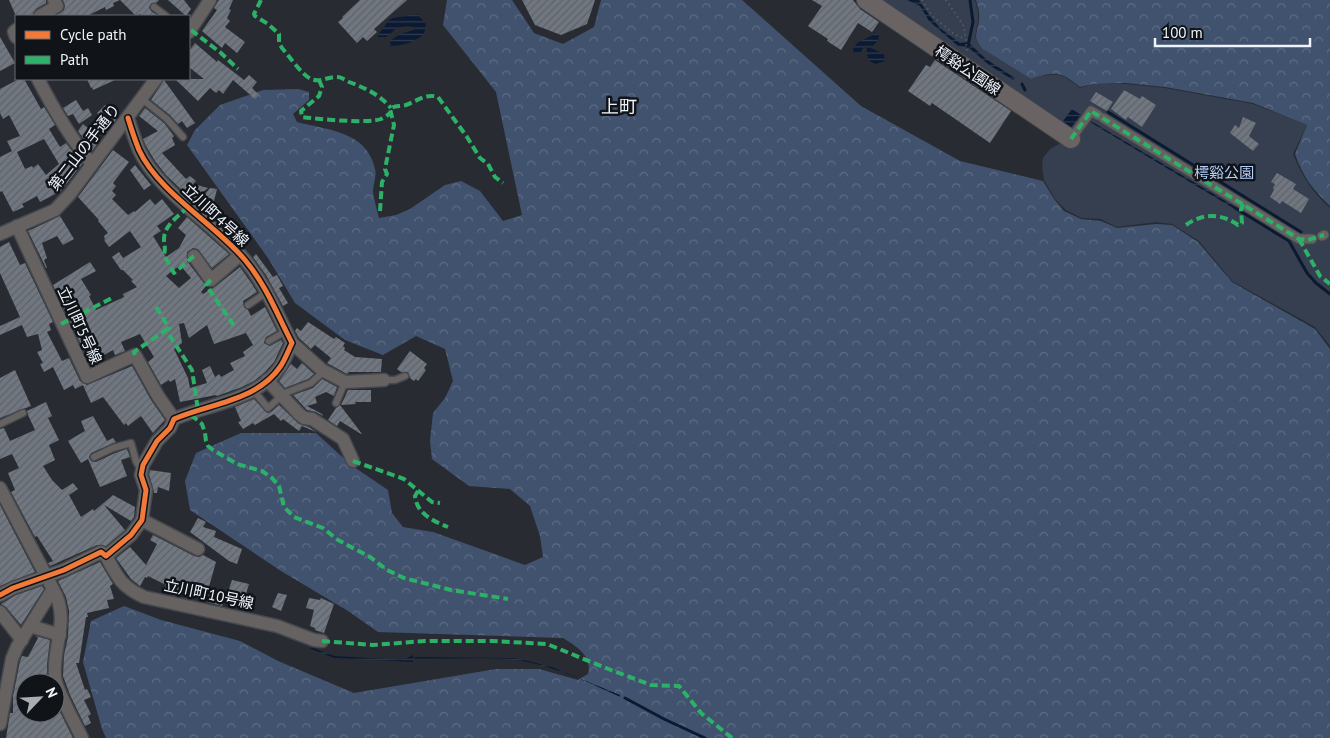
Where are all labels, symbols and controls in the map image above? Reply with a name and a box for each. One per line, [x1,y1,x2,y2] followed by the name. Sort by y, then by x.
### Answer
[15,15,190,80] legend
[1155,15,1310,47] scale bar
[1162,23,1203,42] text: 100 m
[60,25,126,44] text: Cycle path
[932,41,1004,99] street label: 樗谿公園線
[60,50,89,69] text: Path
[601,95,637,118] district label: 上町
[44,100,124,194] street label: 第二山の手通り
[1194,163,1254,182] park label: 樗谿公園
[179,180,253,250] street label: 立川町4号線
[54,283,106,367] street label: 立川町5号線
[162,575,256,613] street label: 立川町10号線
[15,673,65,723] north arrow
[42,685,62,700] text: N

